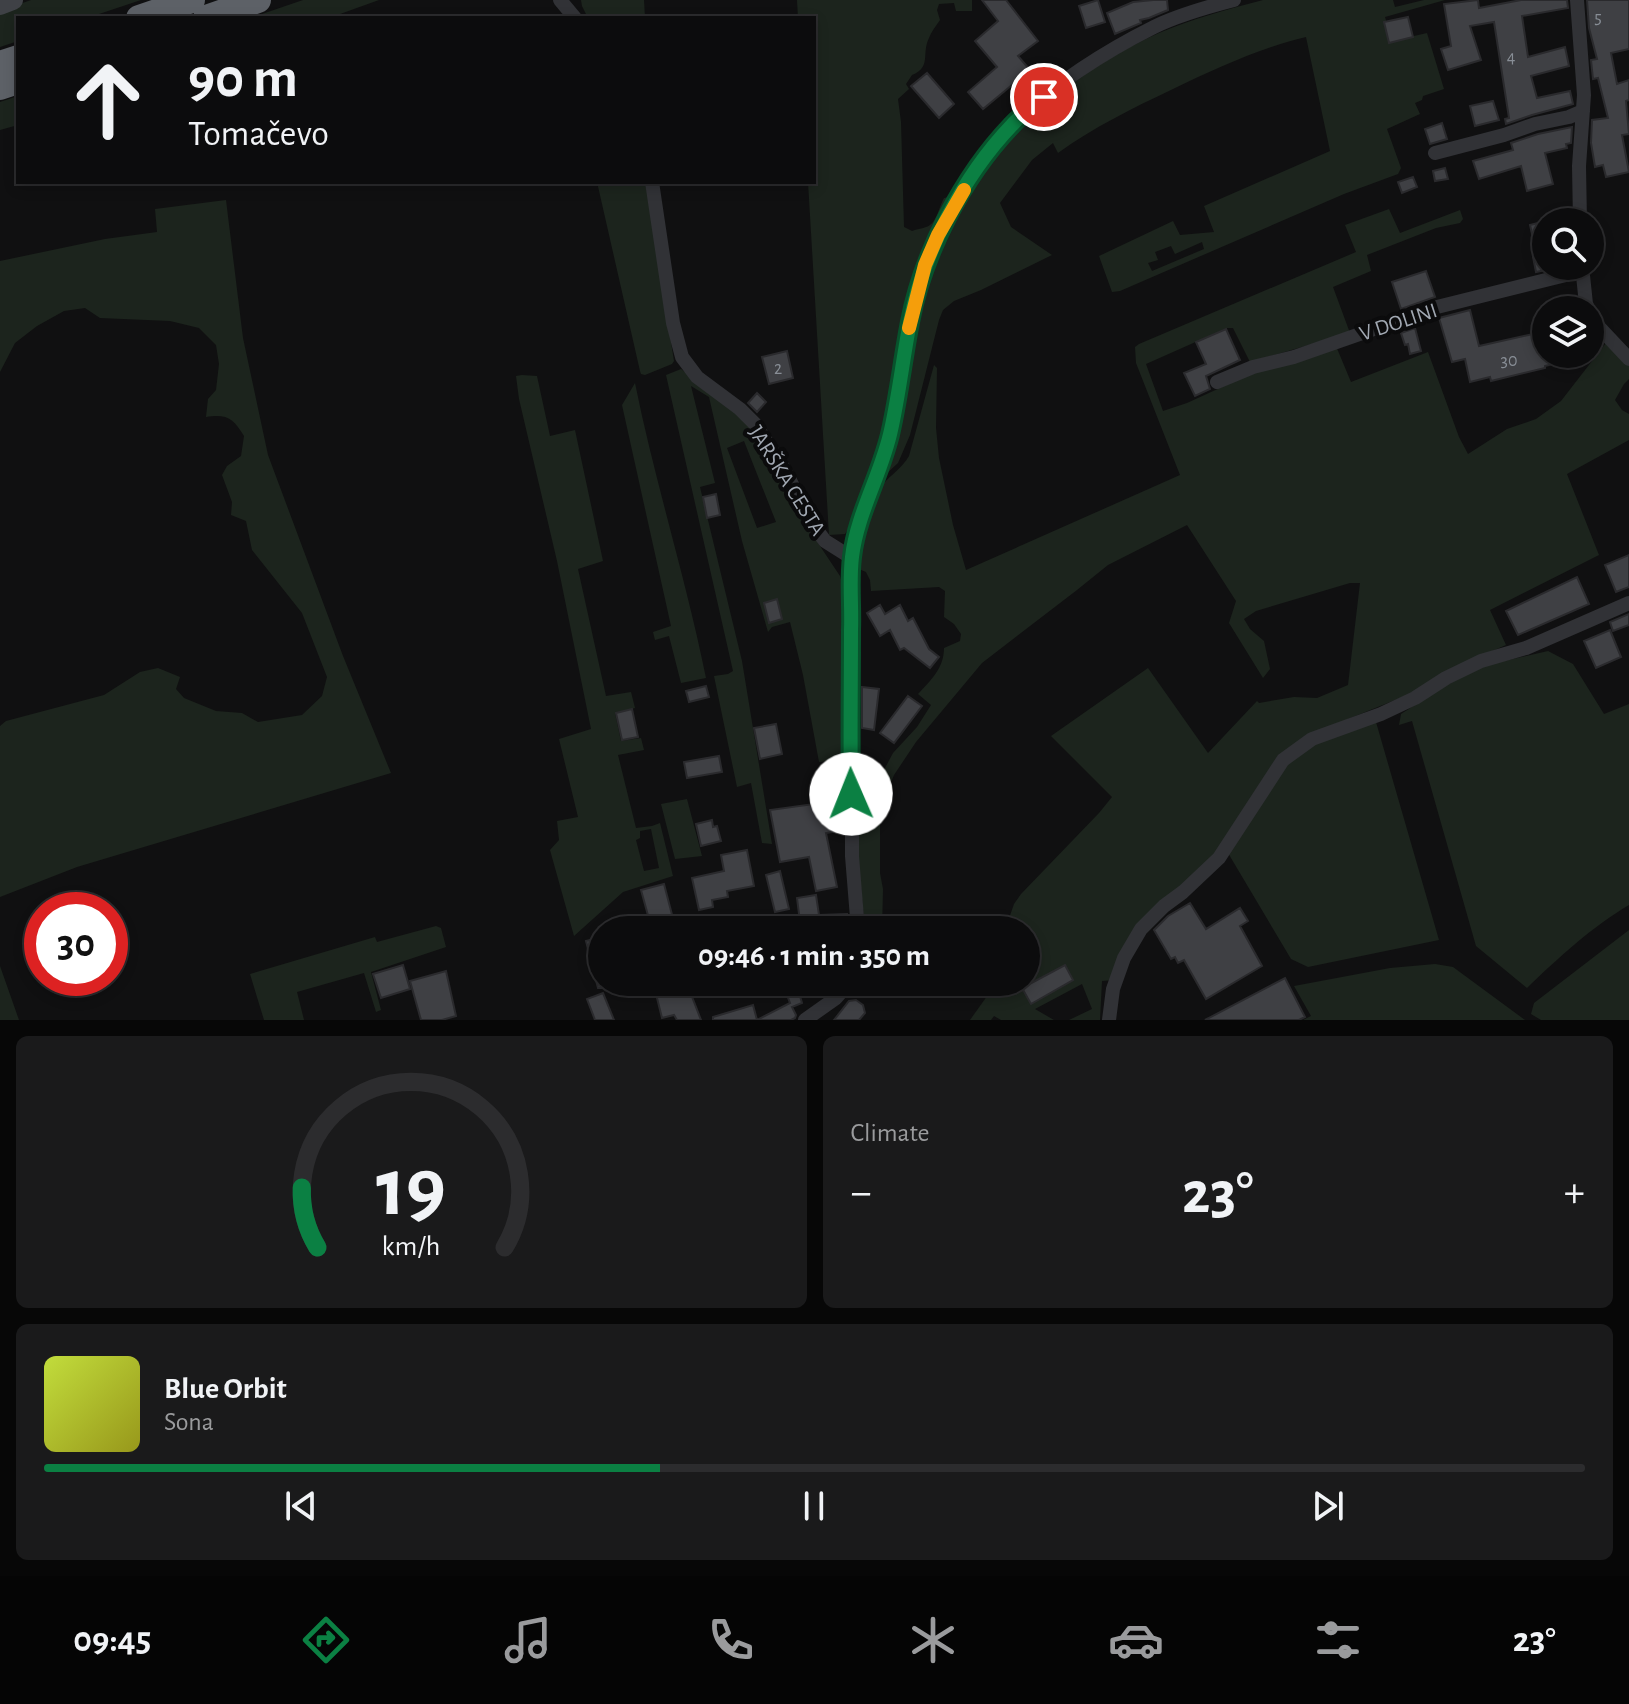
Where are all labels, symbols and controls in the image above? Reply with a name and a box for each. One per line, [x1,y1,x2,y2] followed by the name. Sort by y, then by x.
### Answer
[1594,9,1602,27] house number: 5
[56,48,160,152] icon: ahead
[1507,49,1516,67] house number: 4
[188,51,298,107] text: 90 m
[1010,63,1078,131] pin
[1022,75,1066,119] icon: arrive
[188,116,329,152] text: Tomačevo
[1532,208,1604,368] map controls
[1532,208,1604,280] button: search
[1532,296,1604,368] button: layers
[1357,299,1440,345] street label: V DOLINI
[1501,352,1517,370] house number: 30
[774,360,782,378] house number: 2
[745,421,831,540] street label: JARŠKA CESTA
[809,752,893,836] position arrow
[24,892,128,996] speed limit sign: 30
[698,941,930,971] text: 09:46 · 1 min · 350 m
[851,1120,929,1146] text: Climate
[376,1147,446,1231] text: 19
[1182,1164,1254,1224] text: 23°
[851,1171,872,1215] text: −
[1564,1171,1585,1215] text: +
[382,1232,441,1261] text: km/h
[164,1374,287,1404] text: Blue Orbit
[164,1409,214,1435] text: Sona
[279,1484,323,1528] icon: previous
[792,1484,836,1528] icon: pause
[1306,1484,1350,1528] icon: next
[298,1612,354,1668] icon: directions
[500,1612,556,1668] icon: music
[703,1612,759,1668] icon: phone
[905,1612,961,1668] icon: climate
[1108,1612,1164,1668] icon: car
[1310,1612,1366,1668] icon: filters
[73,1622,151,1658] text: 09:45
[1513,1622,1556,1658] text: 23°

